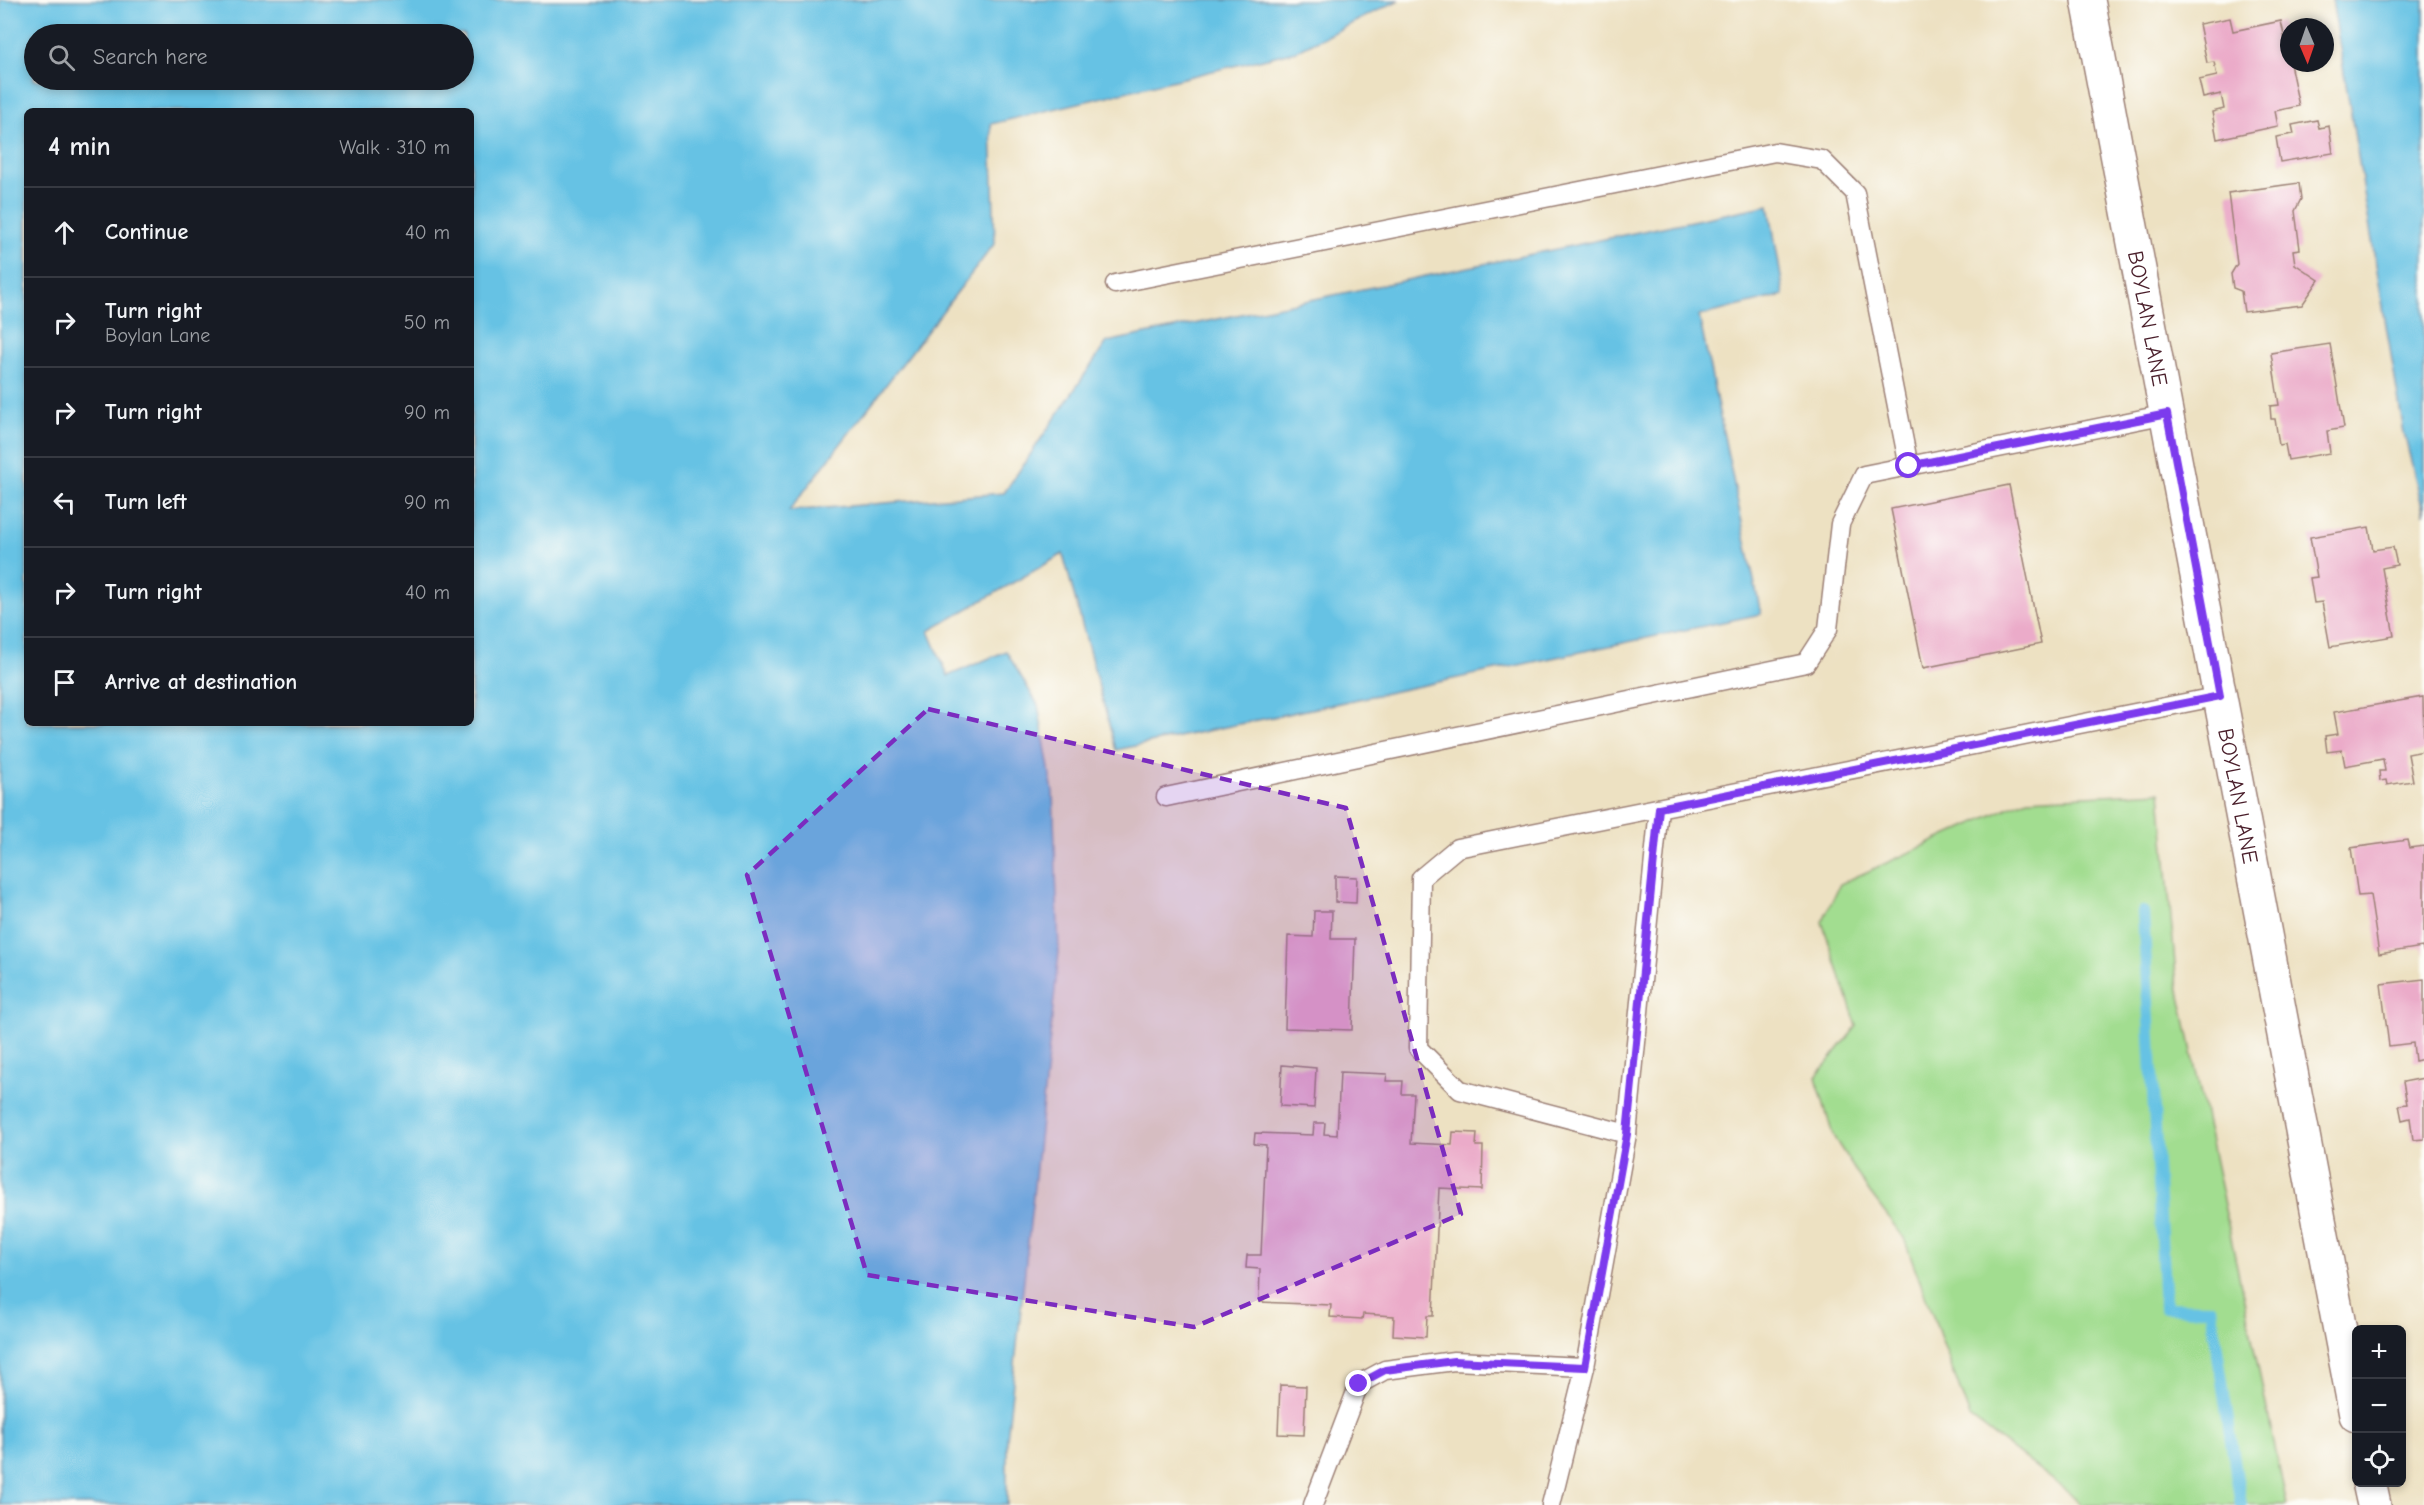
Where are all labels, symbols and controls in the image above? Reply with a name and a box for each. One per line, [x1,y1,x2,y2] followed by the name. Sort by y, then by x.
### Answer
[2280,18,2334,72] north arrow
[24,24,474,90] search box
[45,41,78,74] icon: search
[93,44,208,70] text: Search here
[48,132,111,162] text: 4 min
[339,136,450,159] text: Walk · 310 m
[48,216,81,249] icon: ahead
[105,219,188,245] text: Continue
[405,221,450,244] text: 40 m
[2122,249,2173,388] street label: BOYLAN LANE
[105,298,202,324] text: Turn right
[48,306,81,339] icon: right
[404,311,450,334] text: 50 m
[105,324,210,347] text: Boylan Lane
[48,396,81,429] icon: right
[105,399,202,425] text: Turn right
[404,401,450,424] text: 90 m
[1895,452,1921,478] route start
[48,486,81,519] icon: left
[105,489,187,515] text: Turn left
[404,491,450,514] text: 90 m
[48,576,81,609] icon: right
[105,579,202,605] text: Turn right
[405,581,450,604] text: 40 m
[48,666,81,699] icon: arrive
[105,669,297,695] text: Arrive at destination
[2212,726,2263,866] street label: BOYLAN LANE
[2352,1325,2406,1487] map controls
[2352,1325,2406,1379] button: +
[1345,1370,1371,1396] route end
[2352,1379,2406,1433] button: −
[2352,1433,2406,1487] button: locate

